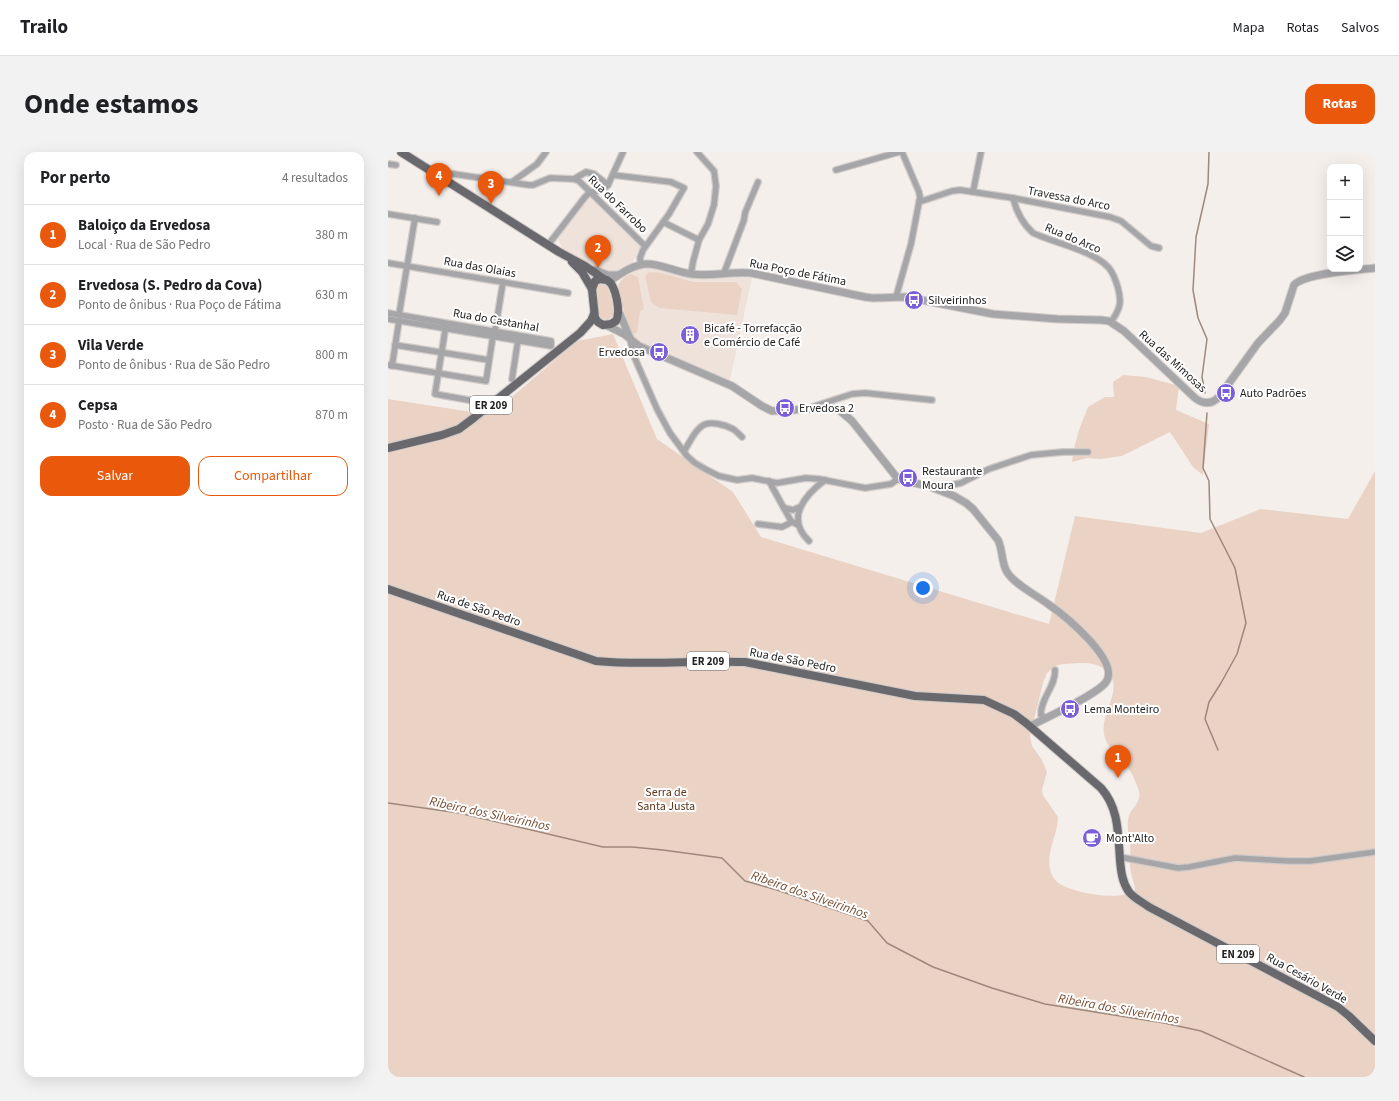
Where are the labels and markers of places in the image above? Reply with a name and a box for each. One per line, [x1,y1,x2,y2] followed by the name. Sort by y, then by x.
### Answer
[426,163,452,196] pin: 4
[478,171,504,204] pin: 3
[585,235,611,268] pin: 2
[903,289,925,311] bus stop icon: Silveirinhos
[928,292,987,309] place label: Silveirinhos
[704,320,802,351] place label: Bicafé - Torrefacção e Comércio de Café
[679,324,701,346] building icon: Bicafé - Torrefacção e Comércio de Café
[648,341,670,363] bus stop icon: Ervedosa
[598,344,645,361] place label: Ervedosa
[1215,382,1237,404] bus stop icon: Auto Padrões
[1240,385,1306,402] place label: Auto Padrões
[774,397,796,419] bus stop icon: Ervedosa 2
[799,400,854,417] place label: Ervedosa 2
[922,463,982,494] place label: Restaurante Moura
[897,467,919,489] bus stop icon: Restaurante Moura
[1059,698,1081,720] bus stop icon: Lema Monteiro
[1084,701,1159,718] place label: Lema Monteiro
[1105,745,1131,778] pin: 1
[1081,827,1103,849] cafe icon: Mont'Alto
[1106,830,1154,847] place label: Mont'Alto

